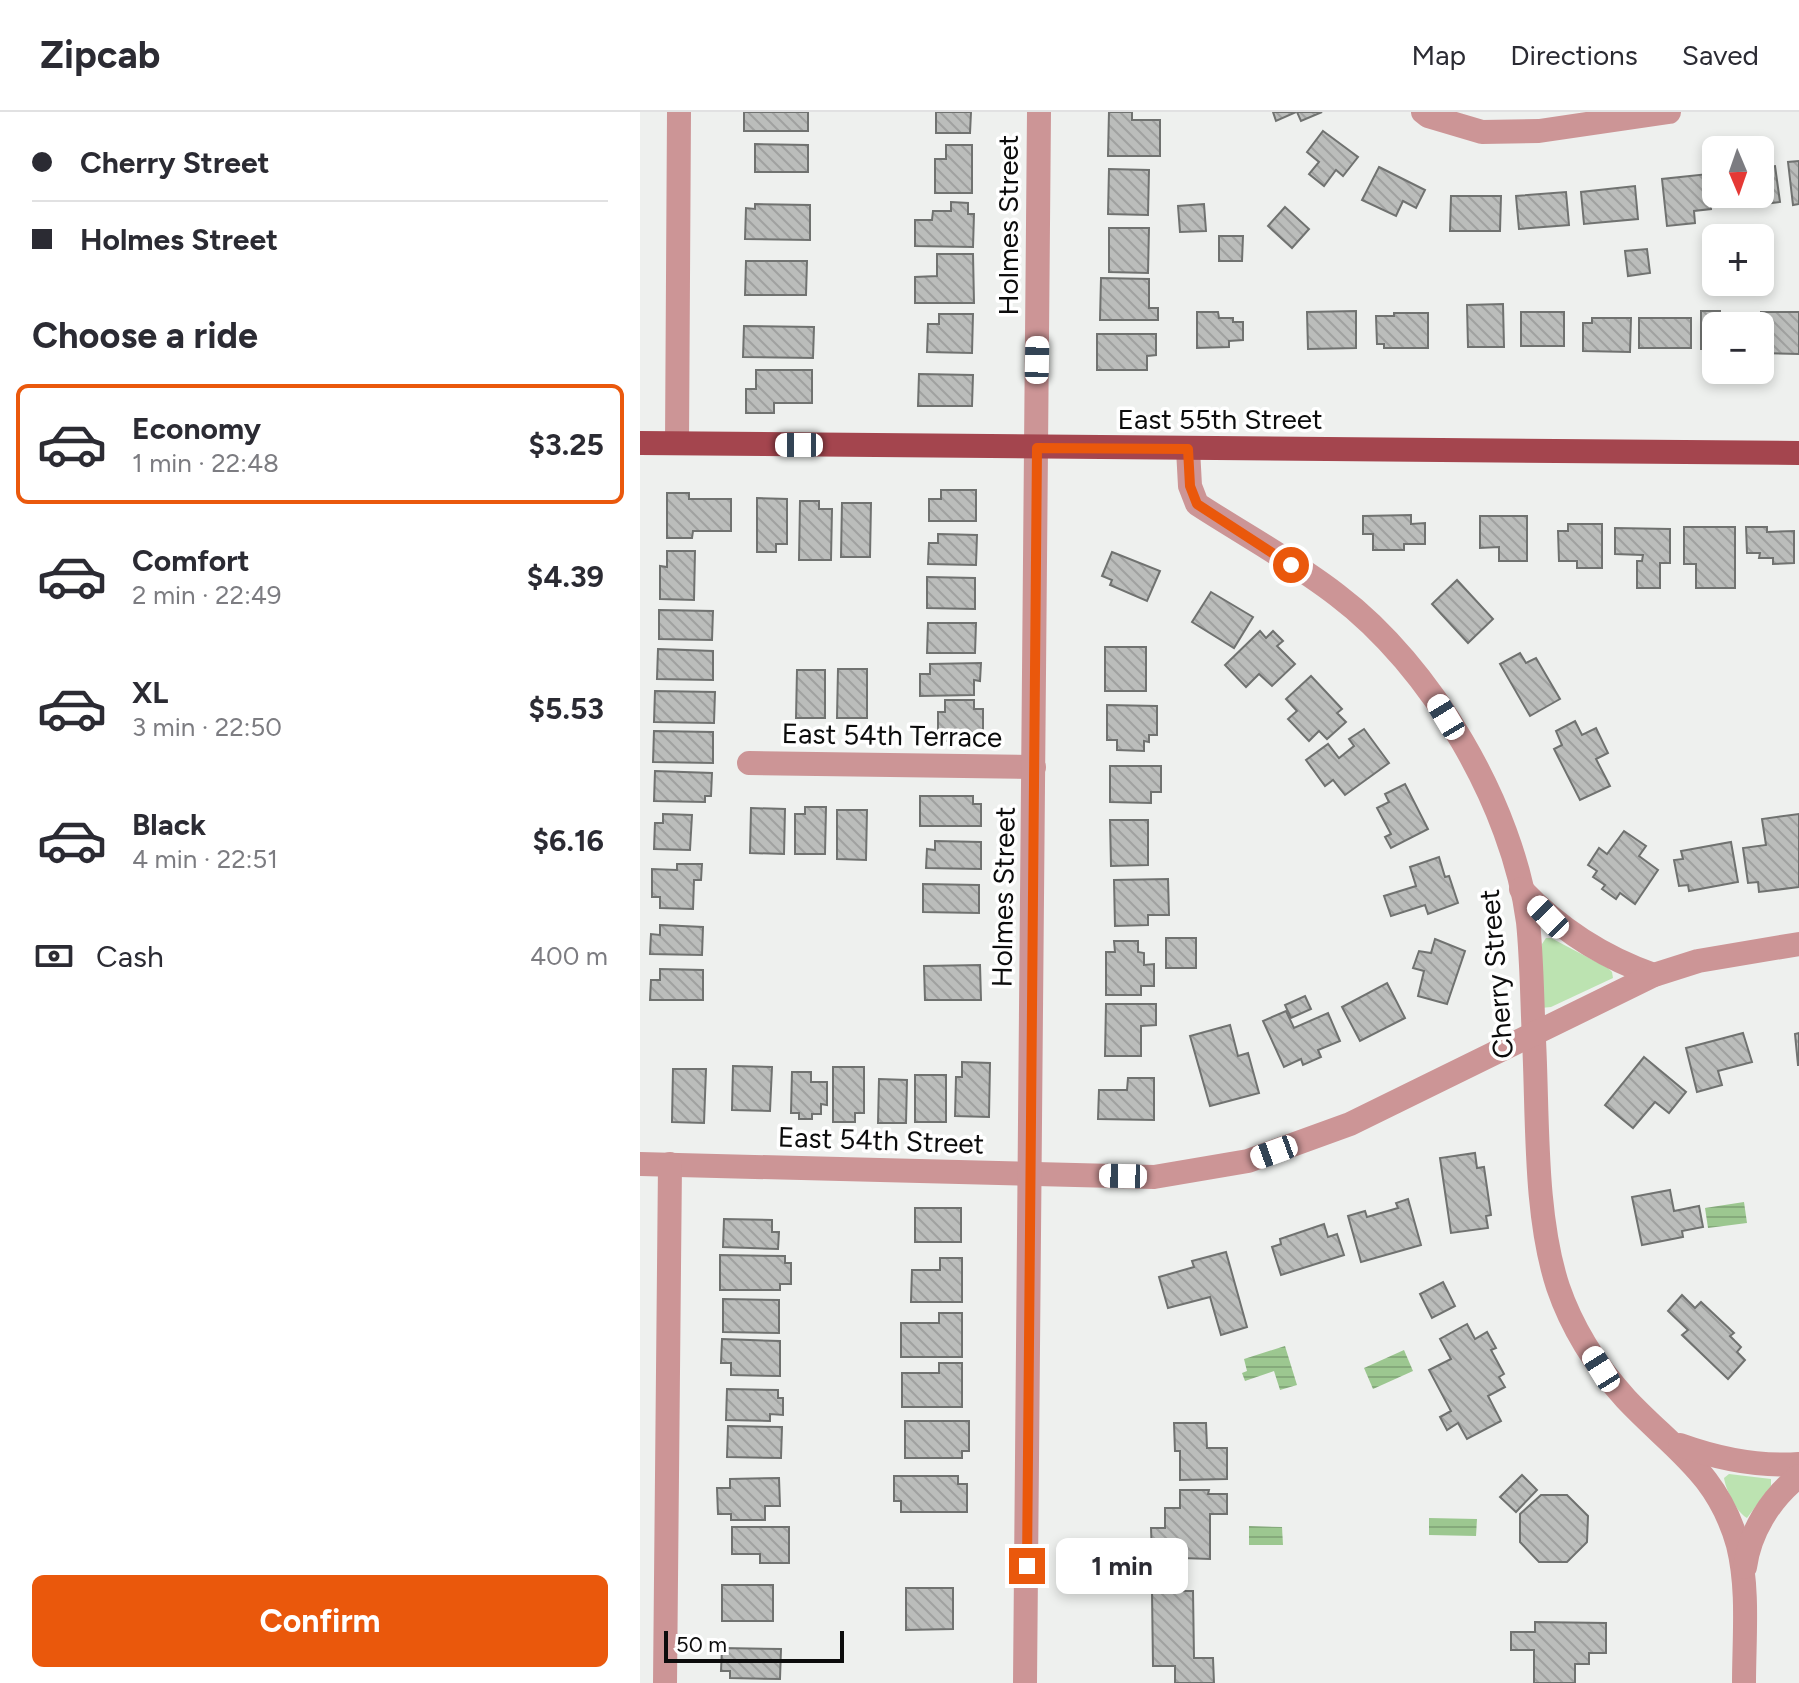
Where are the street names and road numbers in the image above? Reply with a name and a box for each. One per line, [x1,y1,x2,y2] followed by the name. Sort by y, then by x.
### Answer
[991,135,1025,315] street label: Holmes Street
[1117,402,1323,436] street label: East 55th Street
[781,716,1003,754] street label: East 54th Terrace
[984,806,1022,988] street label: Holmes Street
[1472,888,1520,1060] street label: Cherry Street
[777,1119,985,1161] street label: East 54th Street

